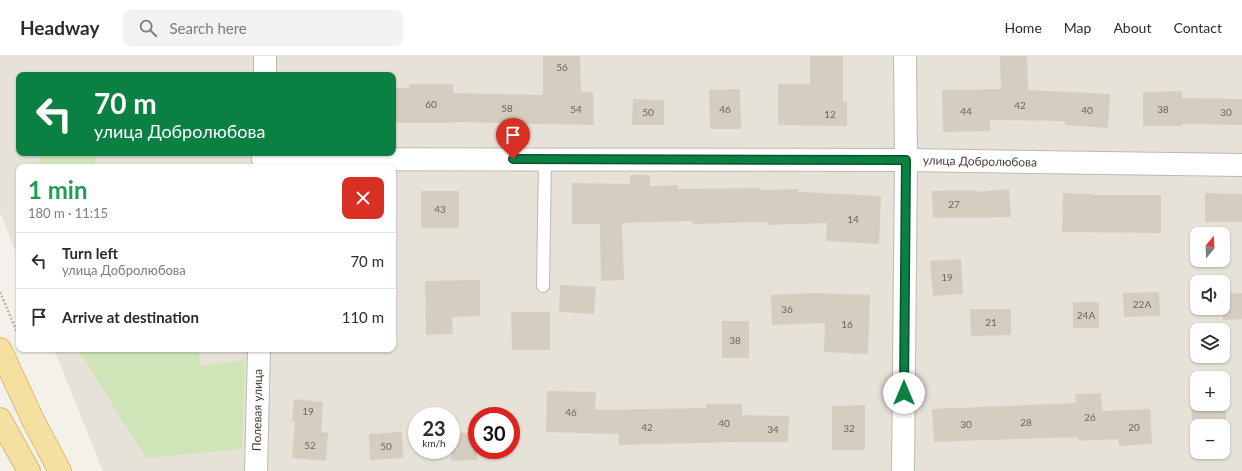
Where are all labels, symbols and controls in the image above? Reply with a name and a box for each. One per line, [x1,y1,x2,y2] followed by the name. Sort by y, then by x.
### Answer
[123,10,403,46] search box
[20,16,99,39] text: Headway
[137,17,159,39] icon: search
[169,19,247,37] text: Search here
[1004,19,1042,36] text: Home
[1064,19,1091,36] text: Map
[1113,19,1151,36] text: About
[1173,19,1222,36] text: Contact
[556,61,568,73] house number: 56
[94,86,157,120] text: 70 m
[28,88,80,140] icon: left
[425,98,437,110] house number: 60
[1014,99,1026,111] house number: 42
[501,102,513,114] house number: 58
[570,103,582,115] house number: 54
[719,103,731,115] house number: 46
[1157,103,1169,115] house number: 38
[1081,104,1093,116] house number: 40
[960,105,972,117] house number: 44
[642,106,654,118] house number: 50
[1220,106,1232,118] house number: 30
[824,108,836,120] house number: 12
[496,118,530,159] pin
[94,120,265,142] text: улица Добролюбова
[502,124,524,146] icon: arrive
[923,153,1037,169] street label: улица Добролюбова
[28,175,88,204] text: 1 min
[342,177,384,219] button: close
[948,198,960,210] house number: 27
[434,203,446,215] house number: 43
[28,205,108,221] text: 180 m · 11:15
[847,213,859,225] house number: 14
[1190,227,1230,267] north arrow
[1190,227,1230,459] map controls
[62,244,118,262] text: Turn left
[28,250,50,272] icon: left
[350,252,384,270] text: 70 m
[62,262,186,278] text: улица Добролюбова
[941,271,953,283] house number: 19
[1190,275,1230,315] button: sound
[1133,298,1151,310] house number: 22А
[781,303,793,315] house number: 36
[28,306,50,328] icon: arrive
[62,308,199,326] text: Arrive at destination
[342,308,384,326] text: 110 m
[1077,309,1095,321] house number: 24А
[985,316,997,328] house number: 21
[841,318,853,330] house number: 16
[1190,323,1230,363] button: layers
[729,334,741,346] house number: 38
[249,369,265,451] street label: Полевая улица
[1190,371,1230,411] button: +
[883,372,925,414] position arrow
[302,405,314,417] house number: 19
[565,406,577,418] house number: 46
[468,407,520,459] speed limit sign: 30
[1084,411,1096,423] house number: 26
[422,416,446,440] text: 23
[1020,416,1032,428] house number: 28
[718,417,730,429] house number: 40
[960,418,972,430] house number: 30
[1190,419,1230,459] button: −
[641,421,653,433] house number: 42
[1128,421,1140,433] house number: 20
[843,422,855,434] house number: 32
[767,423,779,435] house number: 34
[422,437,446,449] text: km/h
[304,439,316,451] house number: 52
[380,440,392,452] house number: 50

